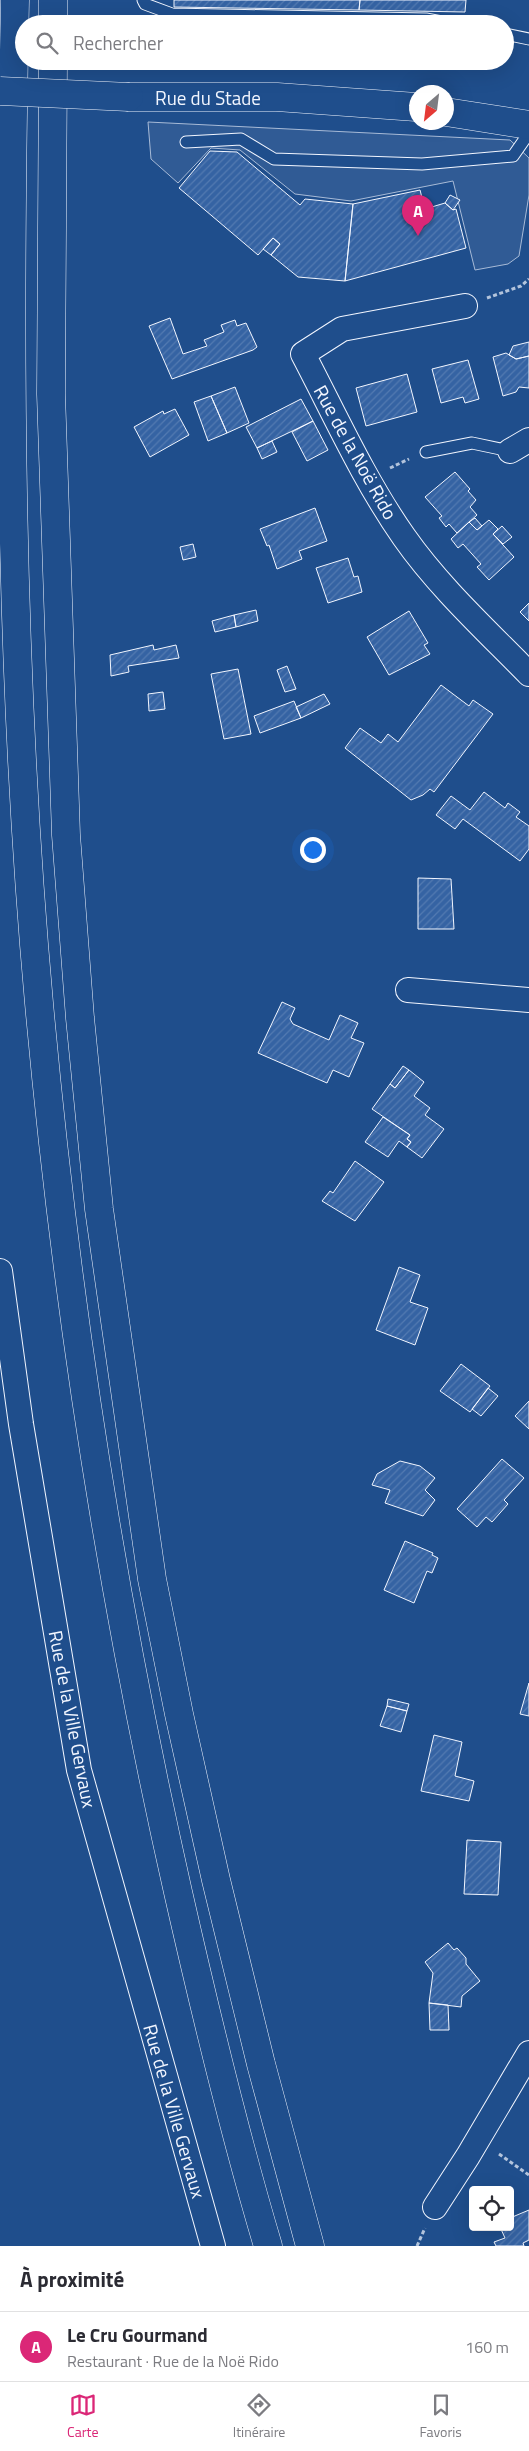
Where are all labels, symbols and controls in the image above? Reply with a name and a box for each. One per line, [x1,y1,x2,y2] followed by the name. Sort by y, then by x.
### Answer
[15,15,514,70] search box
[73,28,163,57] text: Rechercher
[33,29,61,57] icon: search
[155,83,261,112] street label: Rue du Stade
[409,85,454,130] north arrow
[402,195,434,236] pin: A
[307,379,405,525] street label: Rue de la Noë Rido
[300,837,326,863] your location
[42,1628,105,1811] street label: Rue de la Ville Gervaux
[136,2020,214,2202] street label: Rue de la Ville Gervaux
[469,2186,514,2231] map controls
[469,2186,514,2231] button: locate
[20,2263,124,2295] text: À proximité
[67,2320,208,2349] text: Le Cru Gourmand
[31,2335,41,2359] text: A
[465,2335,509,2359] text: 160 m
[67,2349,279,2373] text: Restaurant · Rue de la Noë Rido
[67,2391,99,2442] tab: Carte
[233,2391,285,2442] tab: Itinéraire
[420,2391,462,2442] tab: Favoris

